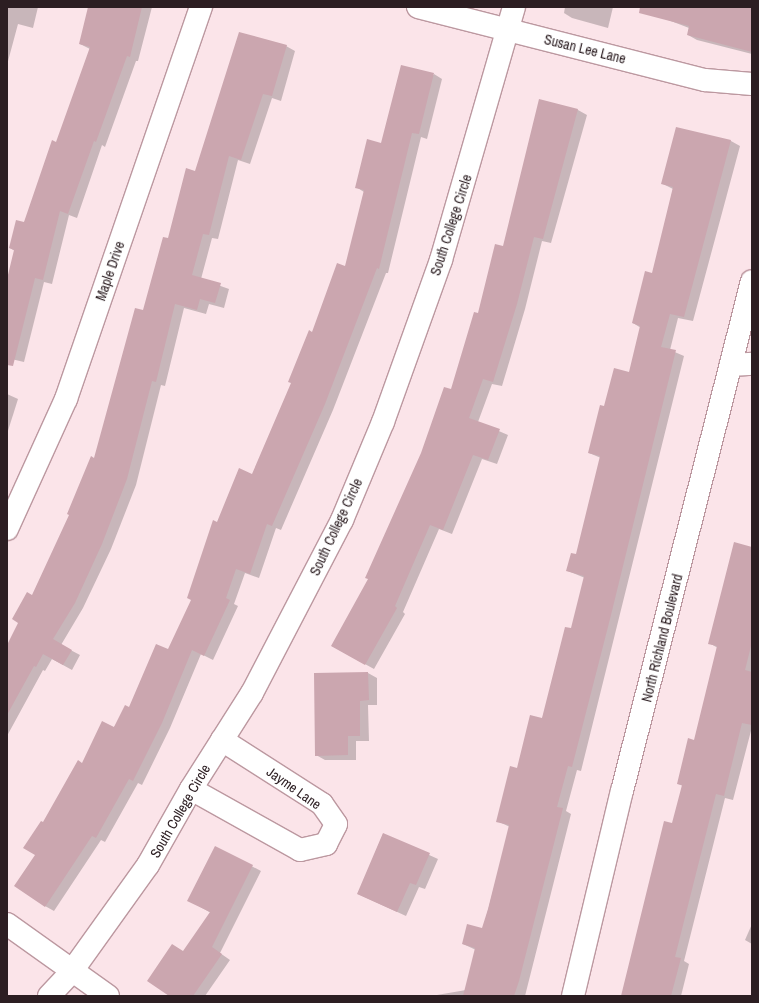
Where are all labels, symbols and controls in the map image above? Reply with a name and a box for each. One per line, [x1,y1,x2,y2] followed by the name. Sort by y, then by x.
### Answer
[542,31,628,67] street label: Susan Lee Lane
[427,172,475,278] street label: South College Circle
[92,239,128,303] street label: Maple Drive
[306,476,366,578] street label: South College Circle
[638,572,686,704] street label: North Richland Boulevard
[146,761,214,861] street label: South College Circle
[264,763,324,813] street label: Jayme Lane

